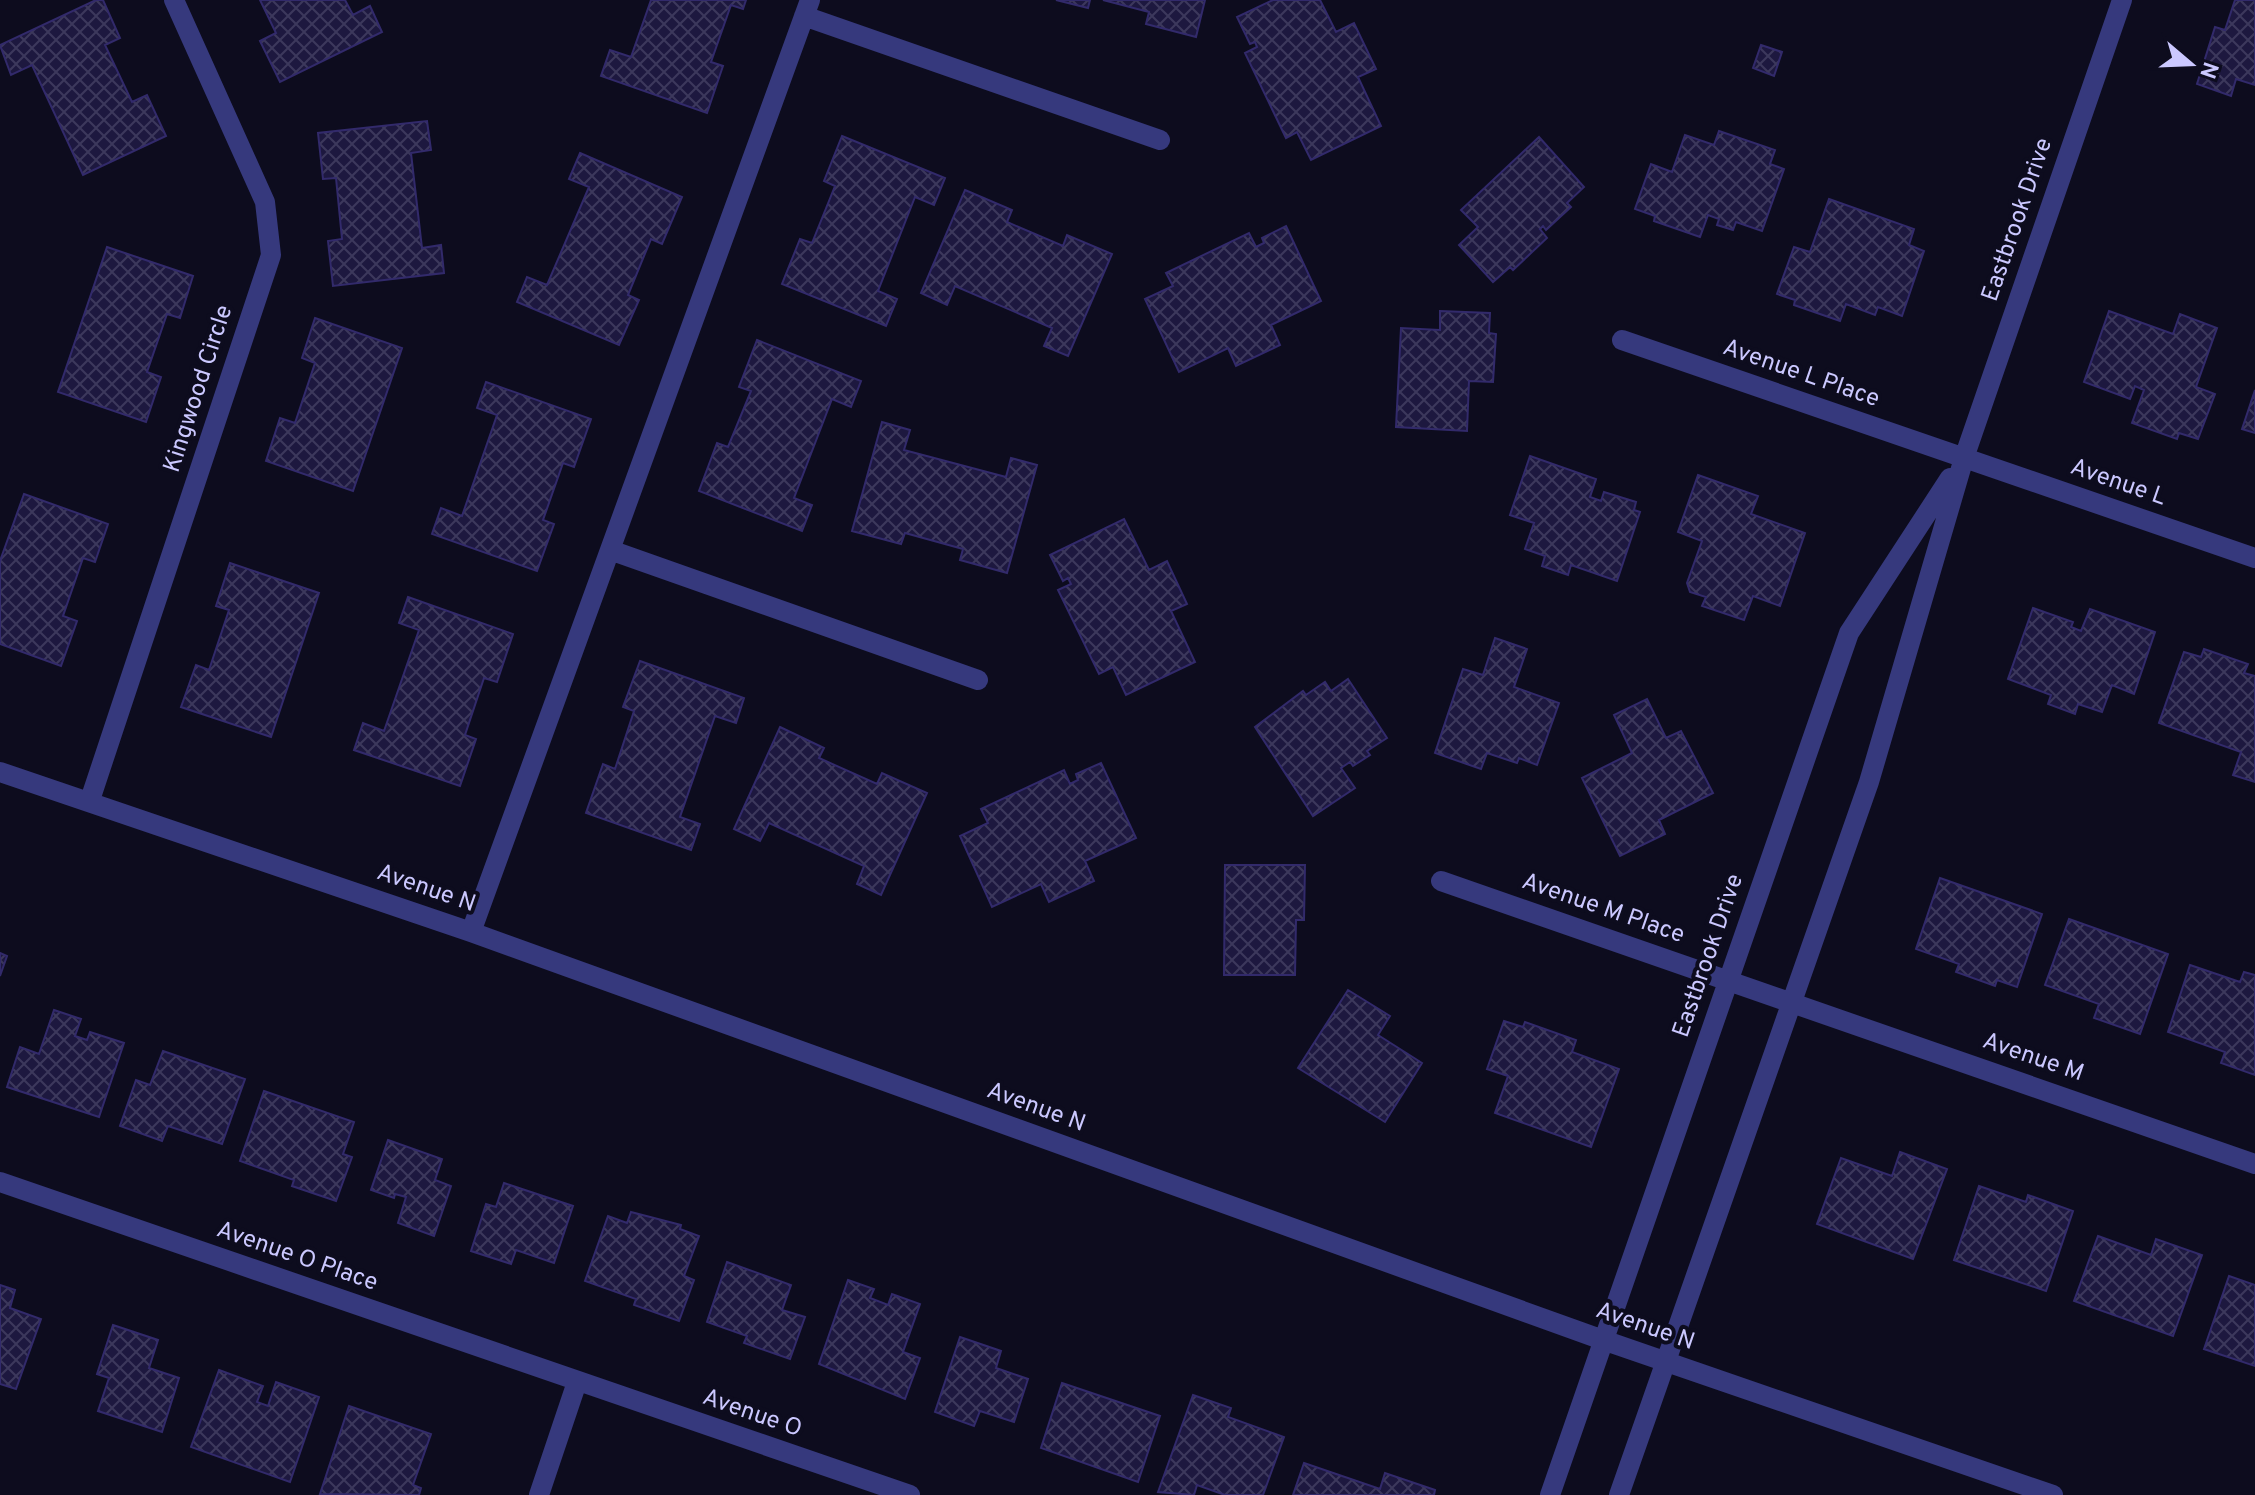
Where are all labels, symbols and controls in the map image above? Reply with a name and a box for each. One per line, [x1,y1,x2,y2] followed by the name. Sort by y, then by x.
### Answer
[2151,24,2231,104] north arrow
[2192,58,2223,82] text: N
[1976,134,2060,306] street label: Eastbrook Drive
[158,301,240,477] street label: Kingwood Circle
[1719,333,1883,415] street label: Avenue L Place
[2066,453,2170,513] street label: Avenue L
[372,858,480,920] street label: Avenue N
[1518,867,1688,951] street label: Avenue M Place
[1667,870,1751,1042] street label: Eastbrook Drive
[1978,1027,2088,1089] street label: Avenue M
[983,1076,1089,1140] street label: Avenue N
[212,1215,382,1299] street label: Avenue O Place
[1591,1296,1699,1358] street label: Avenue N
[698,1383,806,1445] street label: Avenue O

